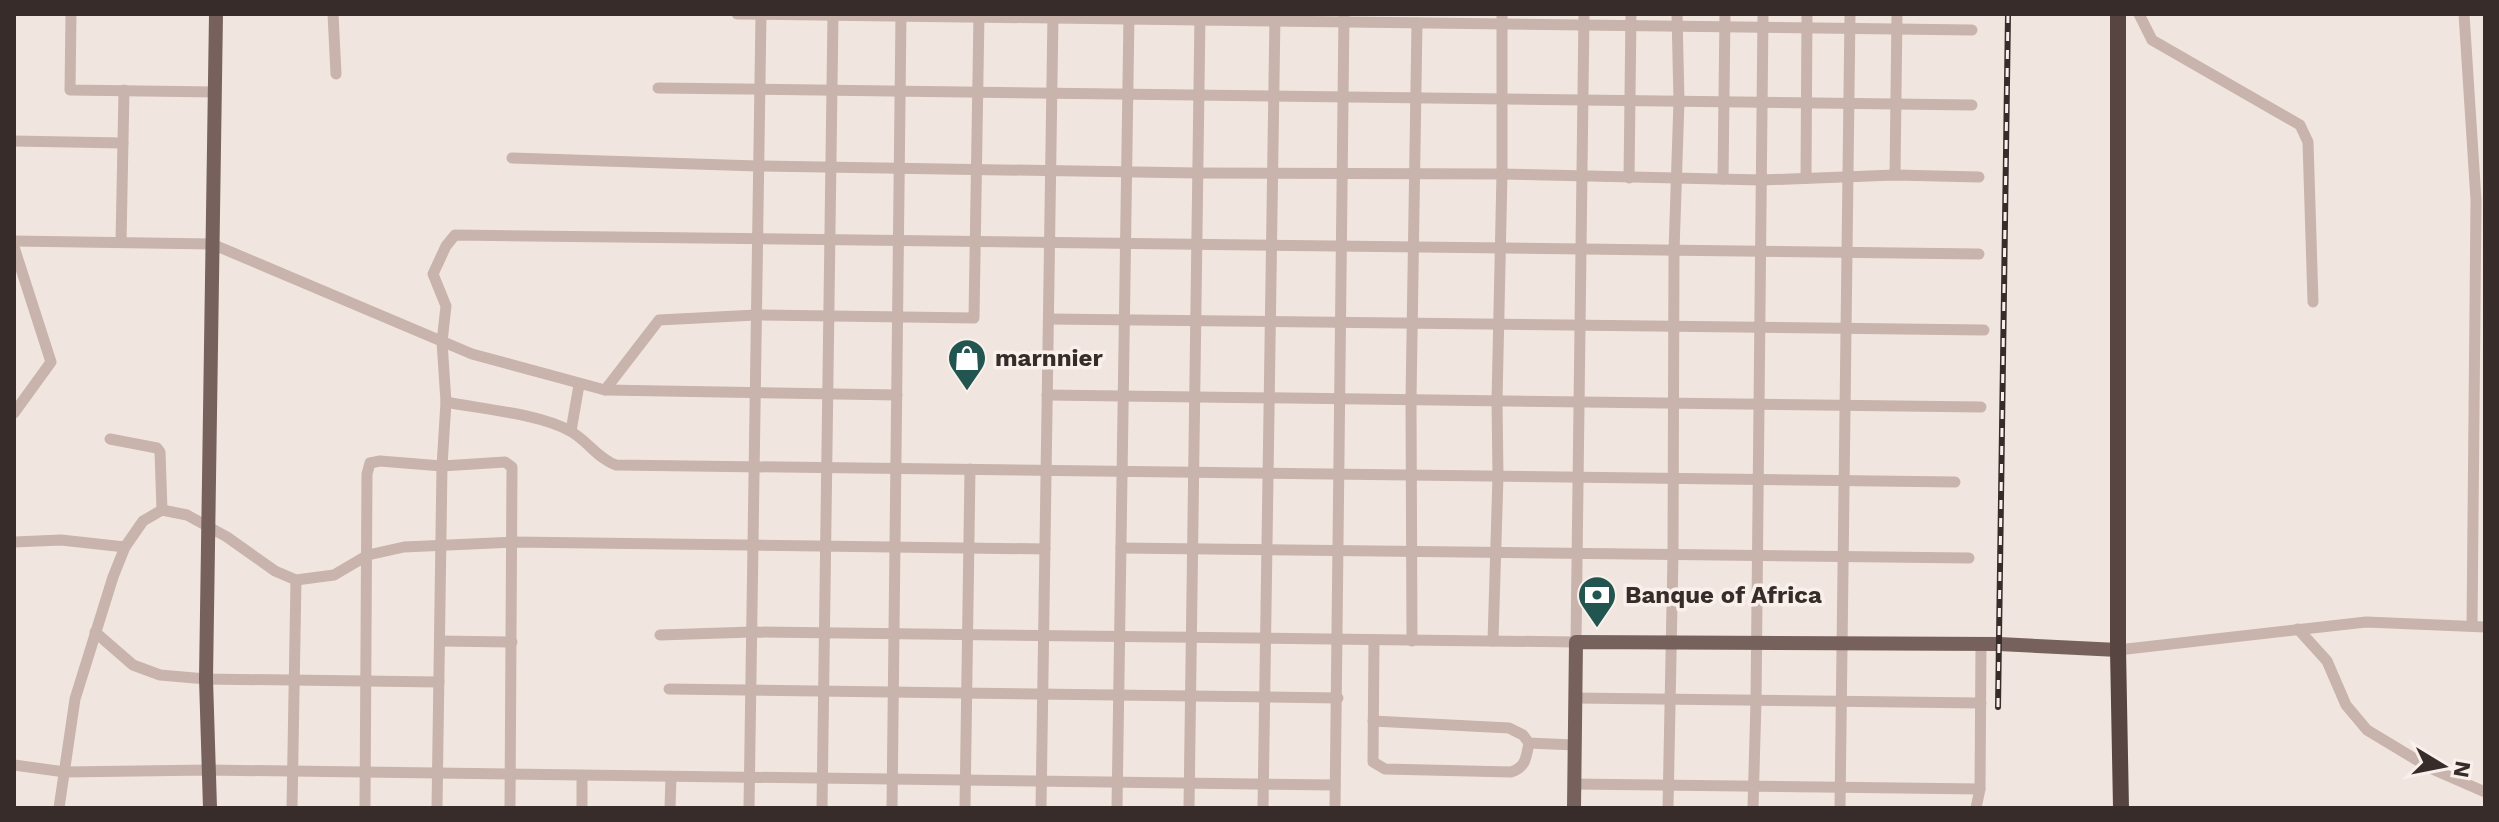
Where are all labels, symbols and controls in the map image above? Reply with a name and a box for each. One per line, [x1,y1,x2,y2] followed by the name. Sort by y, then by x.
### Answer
[946,337,988,392] shop icon: marnnier
[995,344,1103,372] place label: marnnier
[1576,574,1618,629] bank icon: Banque of Africa
[1625,581,1822,609] place label: Banque of Africa
[2403,726,2483,806] north arrow
[2448,759,2476,780] text: N

